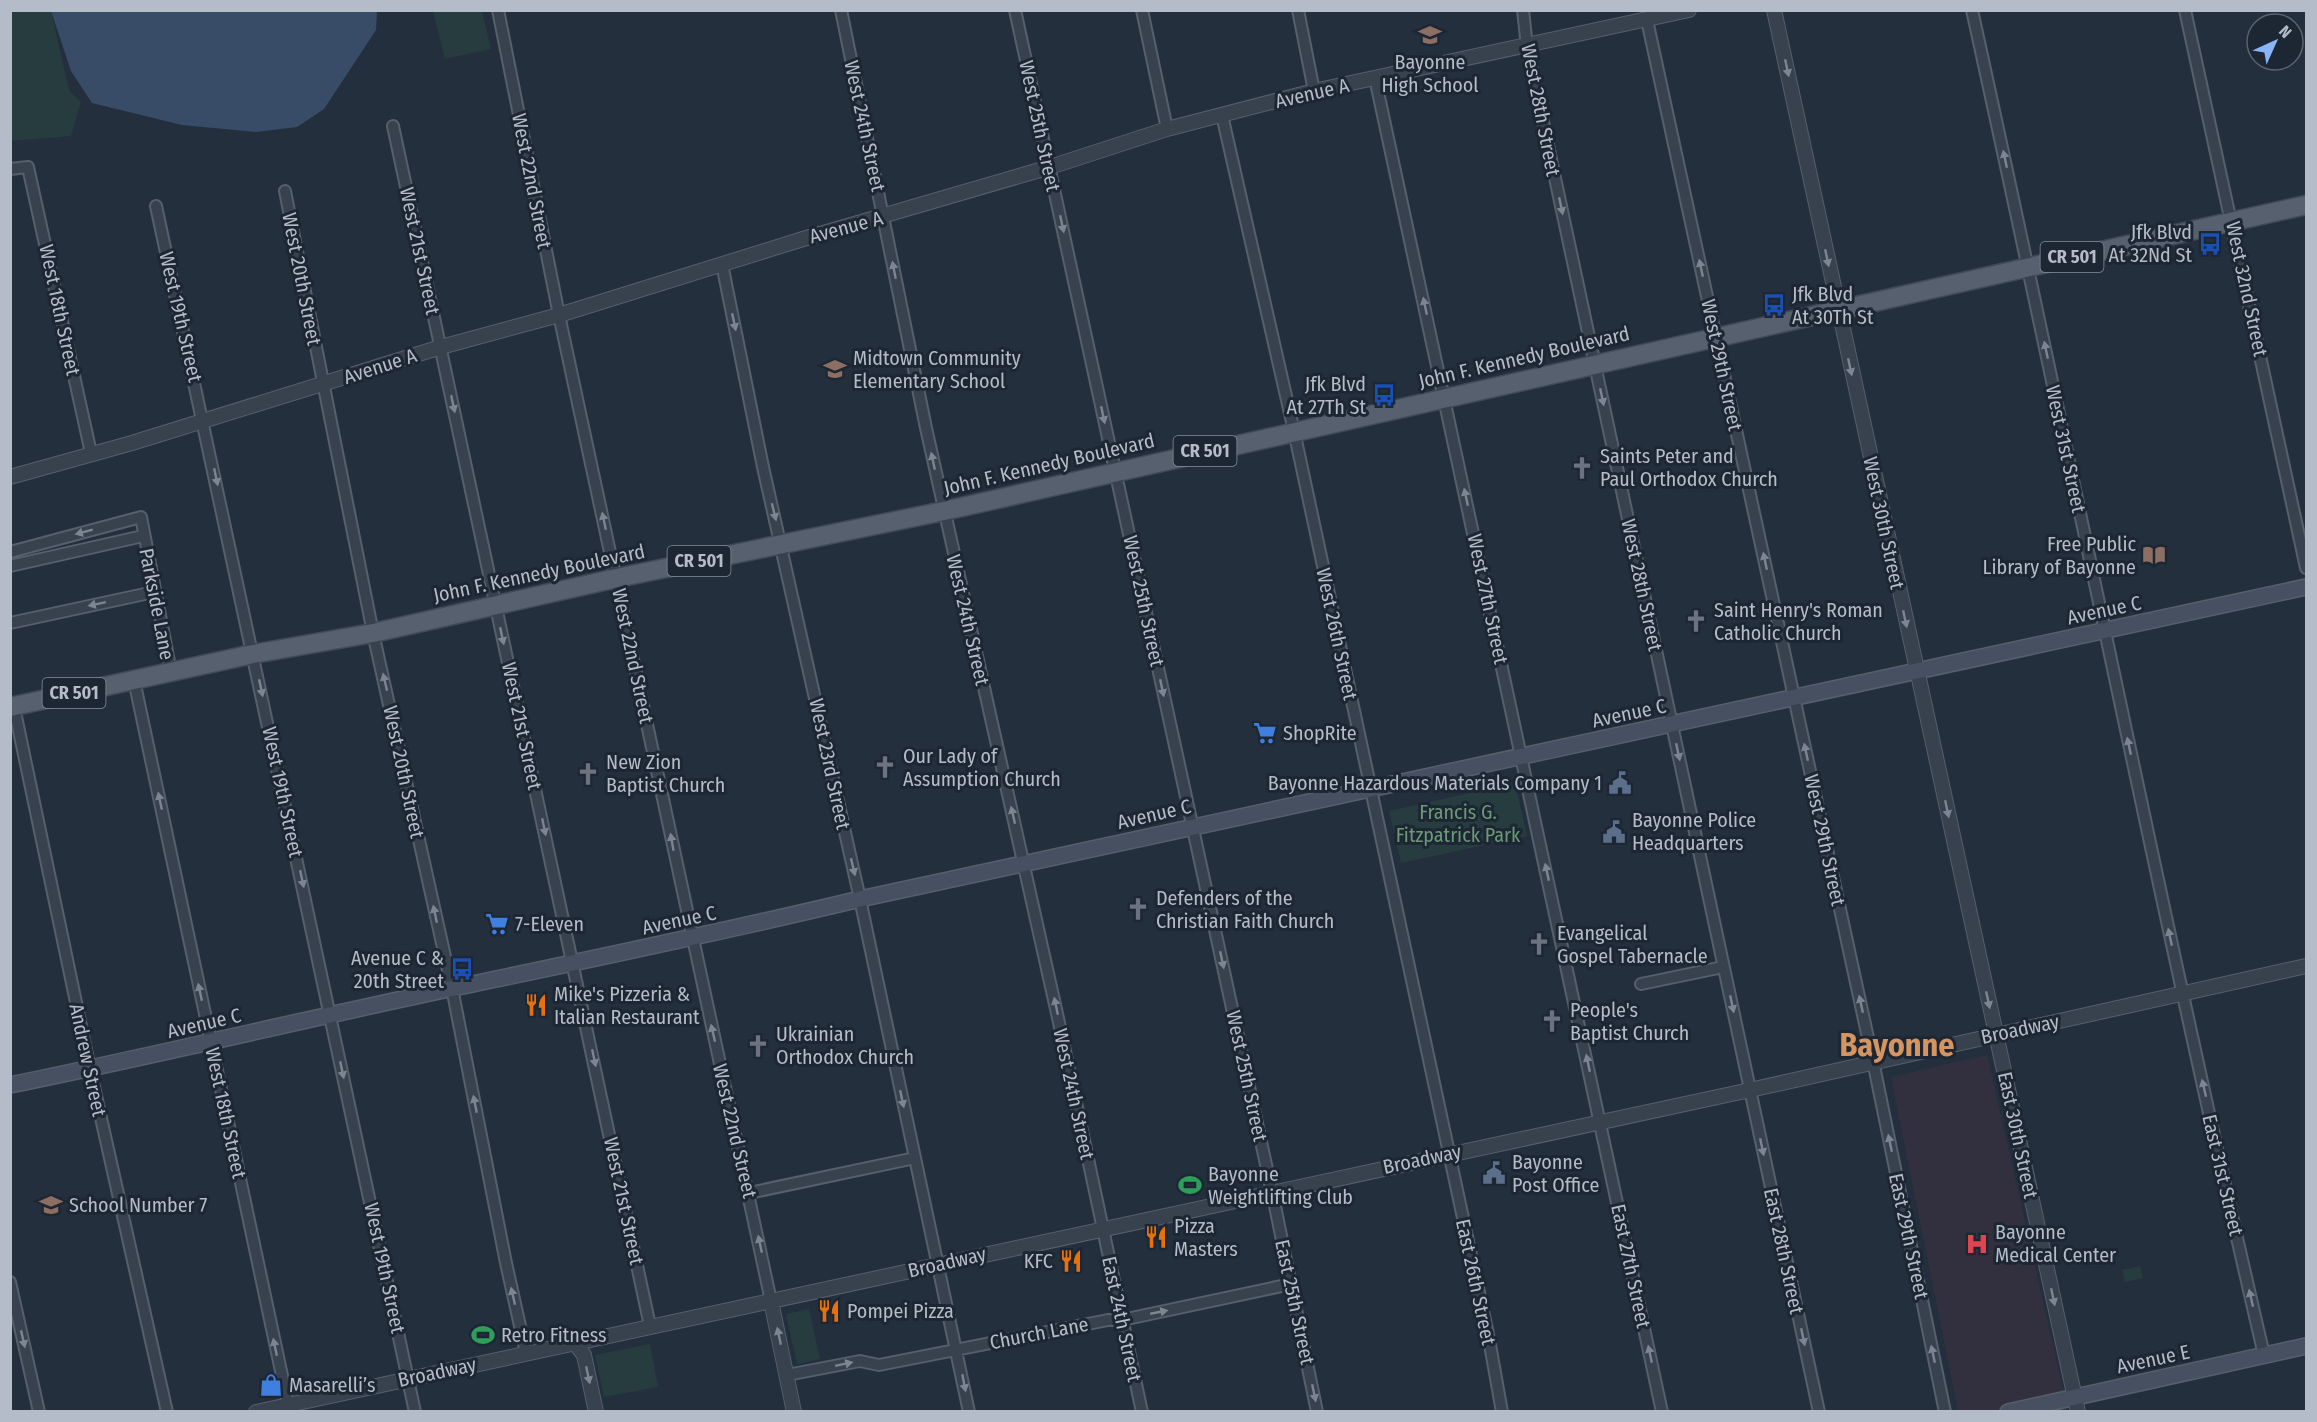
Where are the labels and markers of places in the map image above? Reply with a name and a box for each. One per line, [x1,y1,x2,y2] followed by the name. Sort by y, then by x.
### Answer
[1417,22,1443,48] school or university icon: Bayonne High School
[1381,50,1479,97] place label: Bayonne High School
[2109,220,2192,267] place label: Jfk Blvd At 32Nd St
[2197,231,2223,257] bus stop icon: Jfk Blvd At 32Nd St
[1792,282,1874,329] place label: Jfk Blvd At 30Th St
[1761,292,1787,318] bus stop icon: Jfk Blvd At 30Th St
[853,346,1021,393] place label: Midtown Community Elementary School
[822,356,848,382] school or university icon: Midtown Community Elementary School
[1287,372,1366,419] place label: Jfk Blvd At 27Th St
[1371,382,1397,408] bus stop icon: Jfk Blvd At 27Th St
[1600,444,1778,491] place label: Saints Peter and Paul Orthodox Church
[1569,455,1595,481] church icon: Saints Peter and Paul Orthodox Church
[1983,532,2136,579] place label: Free Public Library of Bayonne
[2141,542,2167,568] library icon: Free Public Library of Bayonne
[1714,598,1883,645] place label: Saint Henry's Roman Catholic Church
[1683,608,1709,634] church icon: Saint Henry's Roman Catholic Church
[1252,720,1278,746] supermarket icon: ShopRite
[1283,721,1357,745] place label: ShopRite
[903,744,1061,791] place label: Our Lady of Assumption Church
[606,750,725,797] place label: New Zion Baptist Church
[872,754,898,780] church icon: Our Lady of Assumption Church
[575,761,601,787] church icon: New Zion Baptist Church
[1607,770,1633,796] public building icon: Bayonne Hazardous Materials Company 1
[1268,771,1602,795] place label: Bayonne Hazardous Materials Company 1
[1632,808,1756,855] place label: Bayonne Police Headquarters
[1601,819,1627,845] public building icon: Bayonne Police Headquarters
[1156,886,1334,933] place label: Defenders of the Christian Faith Church
[1125,896,1151,922] church icon: Defenders of the Christian Faith Church
[484,911,510,937] supermarket icon: 7-Eleven
[515,912,584,936] place label: 7-Eleven
[1557,921,1708,968] place label: Evangelical Gospel Tabernacle
[1526,931,1552,957] church icon: Evangelical Gospel Tabernacle
[351,946,444,993] place label: Avenue C & 20th Street
[449,956,475,982] bus stop icon: Avenue C & 20th Street
[554,982,700,1029] place label: Mike's Pizzeria & Italian Restaurant
[523,992,549,1018] restaurant icon: Mike's Pizzeria & Italian Restaurant
[1570,998,1689,1045] place label: People's Baptist Church
[1539,1008,1565,1034] church icon: People's Baptist Church
[776,1022,914,1069] place label: Ukrainian Orthodox Church
[745,1033,771,1059] church icon: Ukrainian Orthodox Church
[1512,1150,1599,1197] place label: Bayonne Post Office
[1481,1160,1507,1186] public building icon: Bayonne Post Office
[1208,1162,1353,1209] place label: Bayonne Weightlifting Club
[1177,1172,1203,1198] sports icon: Bayonne Weightlifting Club
[38,1192,64,1218] school or university icon: School Number 7
[69,1193,207,1217] place label: School Number 7
[1174,1214,1238,1261] place label: Pizza Masters
[1995,1220,2116,1267] place label: Bayonne Medical Center
[1143,1224,1169,1250] restaurant icon: Pizza Masters
[1964,1231,1990,1257] hospital icon: Bayonne Medical Center
[1058,1248,1084,1274] restaurant icon: KFC
[1024,1249,1053,1273] place label: KFC
[816,1298,842,1324] restaurant icon: Pompei Pizza
[847,1299,954,1323] place label: Pompei Pizza
[470,1322,496,1348] sports icon: Retro Fitness
[501,1323,607,1347] place label: Retro Fitness
[258,1372,284,1398] shop icon: Masarelli’s
[289,1373,376,1397] place label: Masarelli’s

